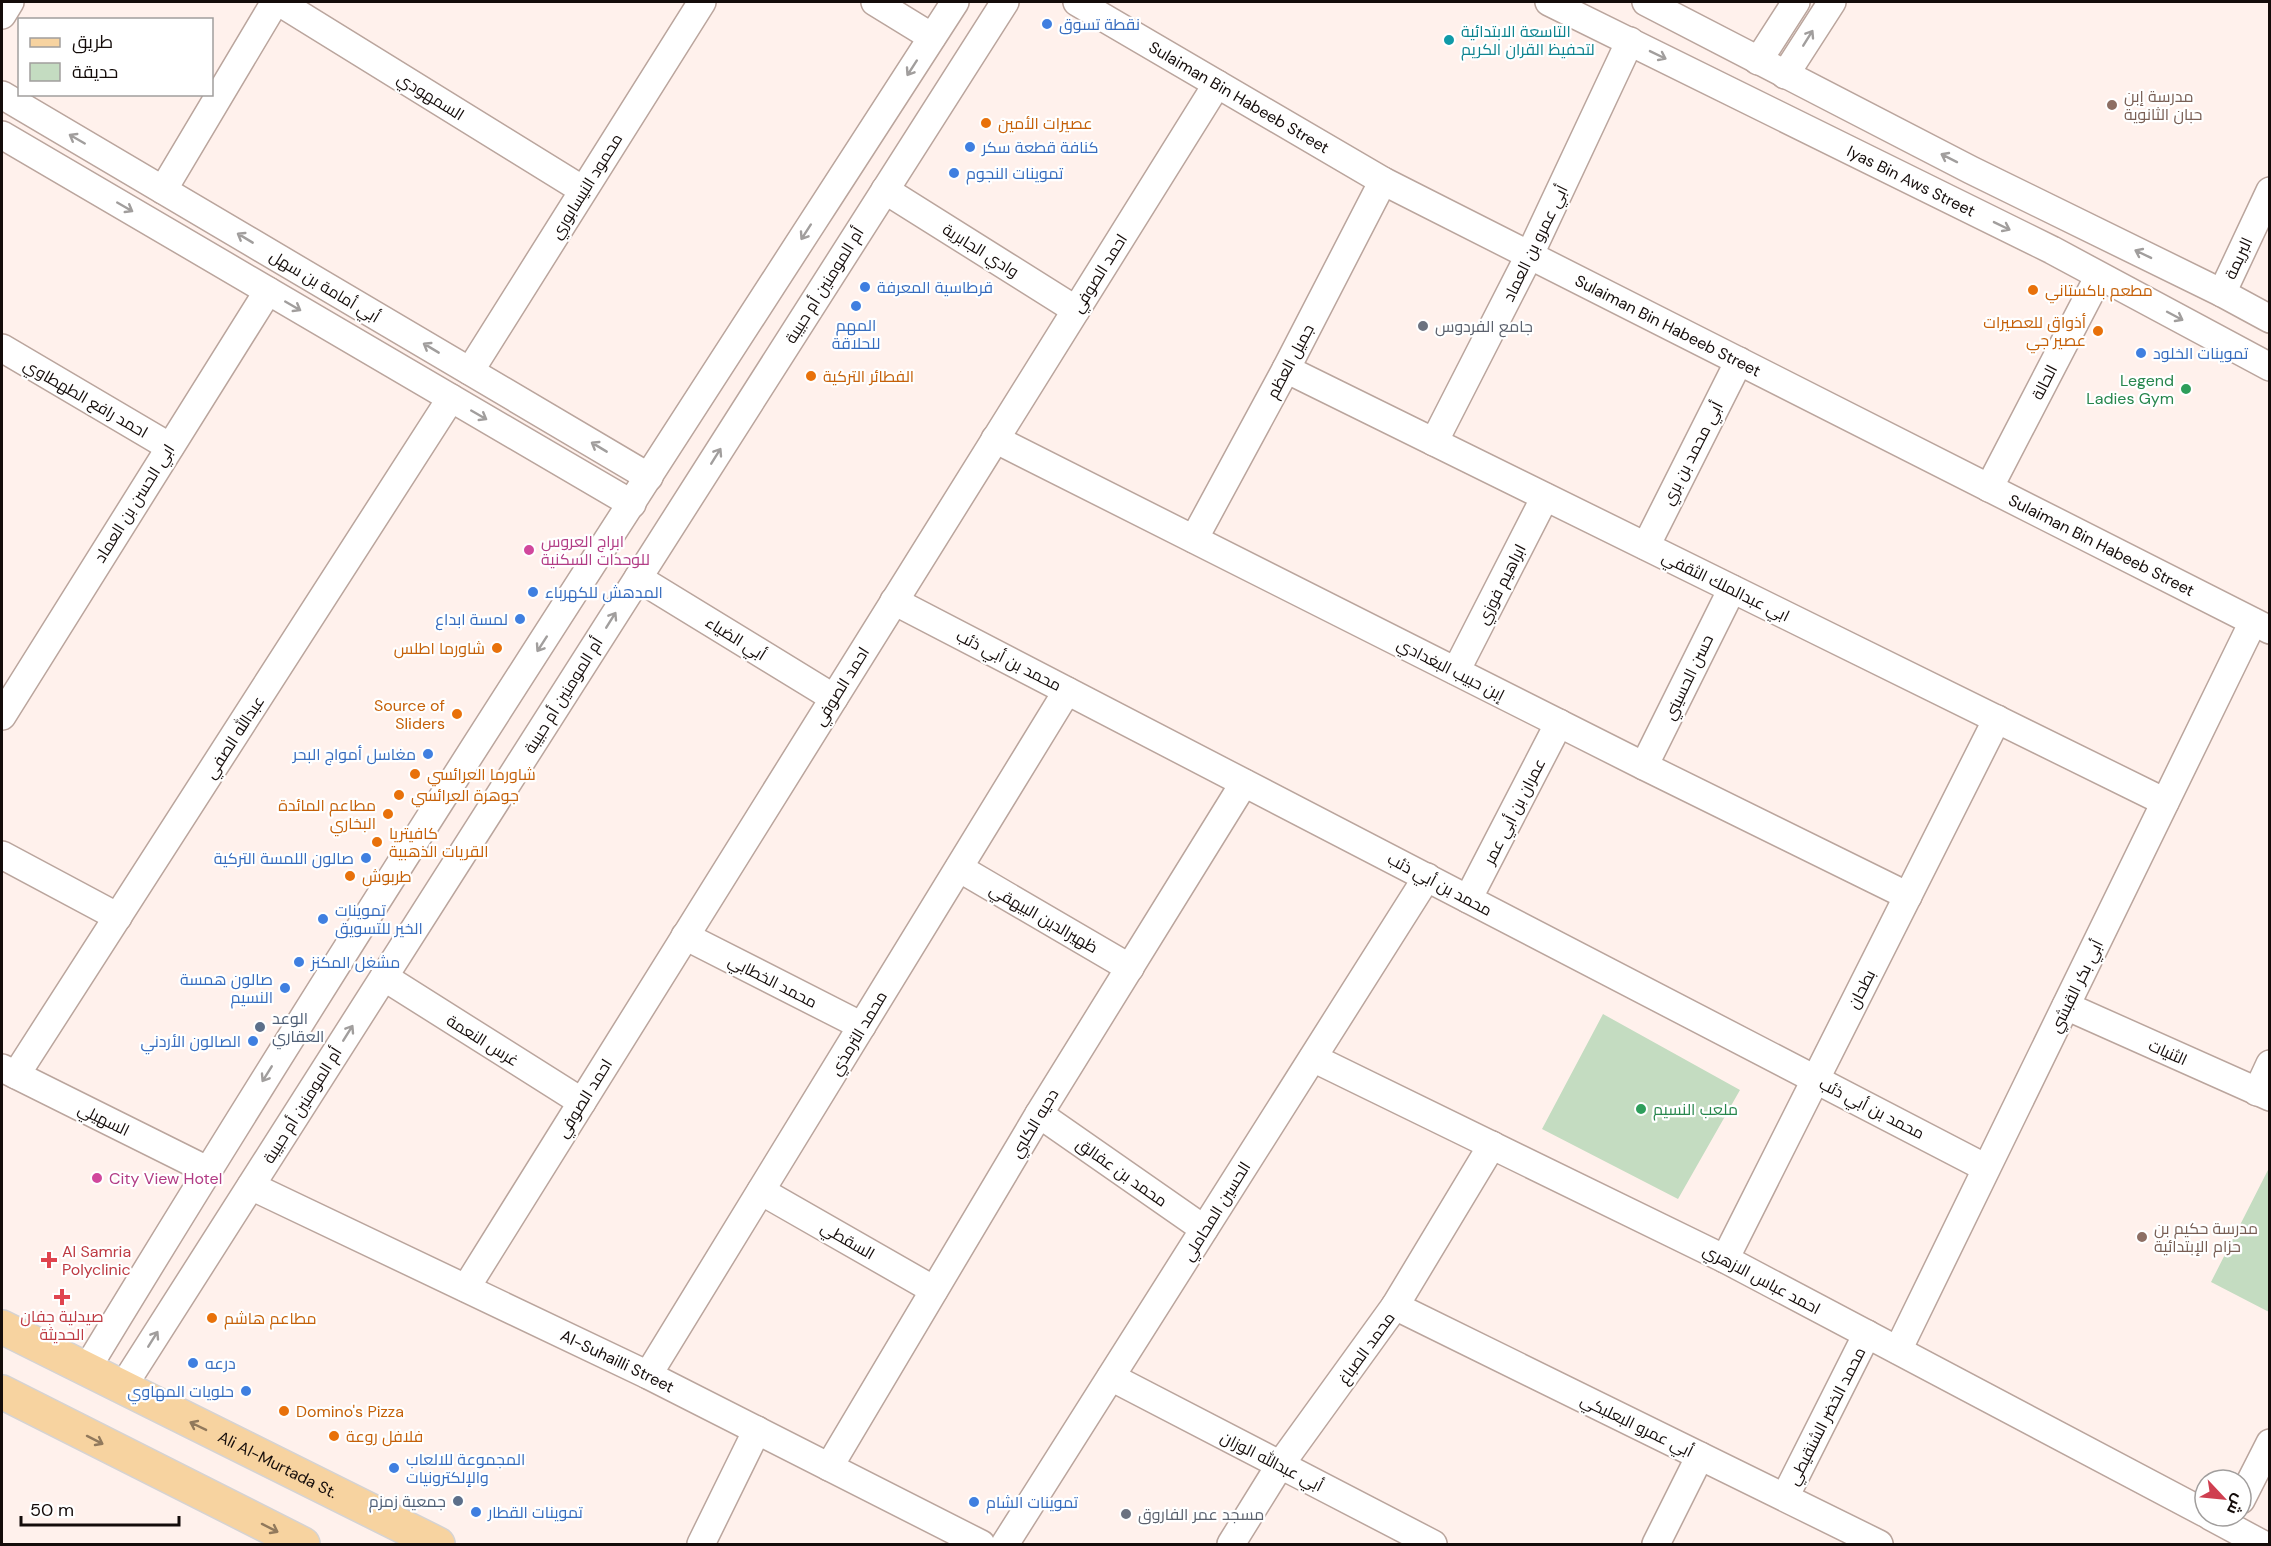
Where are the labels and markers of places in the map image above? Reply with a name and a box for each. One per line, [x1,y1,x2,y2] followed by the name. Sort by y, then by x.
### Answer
[1059,14,1140,35] place label: نقطة تسوق
[1040,17,1054,31] marker: نقطة تسوق
[1461,21,1595,61] place label: التاسعة الابتدائية لتحفيظ القران الكريم
[1442,33,1456,47] marker: التاسعة الابتدائية لتحفيظ القران الكريم
[2124,86,2202,125] place label: مدرسة إبن حبان الثانوية
[2105,98,2119,112] marker: مدرسة إبن حبان الثانوية
[998,113,1093,134] place label: عصيرات الأمين
[979,116,993,130] marker: عصيرات الأمين
[981,137,1099,158] place label: كنافة قطعة سكر
[963,140,977,154] marker: كنافة قطعة سكر
[966,163,1064,185] place label: تموينات النجوم
[947,166,961,180] marker: تموينات النجوم
[877,277,993,298] place label: قرطاسية المعرفة
[858,280,872,294] marker: قرطاسية المعرفة
[2045,280,2153,304] place label: مطعم باكستاني
[2026,283,2040,297] marker: مطعم باكستاني
[849,299,863,313] marker: المهم للحلاقة
[1983,312,2086,354] place label: أذواق للعصيرات عصير جي
[832,315,880,354] place label: المهم للحلاقة
[1435,316,1533,338] place label: جامع الفردوس
[1416,319,1430,333] marker: جامع الفردوس
[2091,324,2105,338] marker: أذواق للعصيرات عصير جي
[2153,343,2249,364] place label: تموينات الخلود
[2134,346,2148,360] marker: تموينات الخلود
[823,366,914,387] place label: الفطائر التركية
[804,369,818,383] marker: الفطائر التركية
[2086,370,2174,409] place label: Legend Ladies Gym
[2179,382,2193,396] marker: Legend Ladies Gym
[541,531,650,570] place label: ابراج العروس للوحدات السكنية
[522,543,536,557] marker: ابراج العروس للوحدات السكنية
[545,582,663,603] place label: المدهش للكهرباء
[526,585,540,599] marker: المدهش للكهرباء
[435,609,508,631] place label: لمسة ابداع
[513,612,527,626] marker: لمسة ابداع
[394,638,485,659] place label: شاورما اطلس
[490,641,504,655] marker: شاورما اطلس
[374,695,445,734] place label: Source of Sliders
[450,707,464,721] marker: Source of Sliders
[292,744,416,766] place label: مغاسل أمواج البحر
[421,747,435,761] marker: مغاسل أمواج البحر
[427,764,536,787] place label: شاورما العرائسي
[408,767,422,781] marker: شاورما العرائسي
[411,785,519,808] place label: جوهرة العرائسي
[392,788,406,802] marker: جوهرة العرائسي
[278,795,376,837] place label: مطاعم المائدة البخاري
[381,807,395,821] marker: مطاعم المائدة البخاري
[389,823,489,862] place label: كافيتريا القريات الذهبية
[370,835,384,849] marker: كافيتريا القريات الذهبية
[214,848,354,869] place label: صالون اللمسة التركية
[359,851,373,865] marker: صالون اللمسة التركية
[362,866,412,887] place label: طربوش
[343,869,357,883] marker: طربوش
[335,900,423,939] place label: تموينات الخير للتسويق
[316,912,330,926] marker: تموينات الخير للتسويق
[310,952,400,973] place label: مشغل المكنز
[292,955,306,969] marker: مشغل المكنز
[180,969,273,1009] place label: صالون همسة النسيم
[278,981,292,995] marker: صالون همسة النسيم
[272,1008,324,1050] place label: الوعد العقاري
[253,1020,267,1034] marker: الوعد العقاري
[140,1031,241,1055] place label: الصالون الأردني
[246,1034,260,1048] marker: الصالون الأردني
[1653,1099,1738,1121] place label: ملعب النسيم
[1634,1102,1648,1116] marker: ملعب النسيم
[109,1168,222,1189] place label: City View Hotel
[90,1171,104,1185] marker: City View Hotel
[2154,1218,2258,1258] place label: مدرسة حكيم بن حزام الإبتدائية
[2135,1230,2149,1244] marker: مدرسة حكيم بن حزام الإبتدائية
[62,1241,131,1280] place label: Al Samria Polyclinic
[40,1251,58,1269] marker: Al Samria Polyclinic
[55,1290,69,1304] marker: صيدلية جفان الحديثة
[20,1306,104,1345] place label: صيدلية جفان الحديثة
[224,1308,316,1330] place label: مطاعم هاشم
[205,1311,219,1325] marker: مطاعم هاشم
[205,1353,236,1374] place label: درعه
[186,1356,200,1370] marker: درعه
[127,1381,234,1405] place label: حلويات المهاوي
[239,1384,253,1398] marker: حلويات المهاوي
[296,1401,404,1422] place label: Domino's Pizza
[277,1404,291,1418] marker: Domino's Pizza
[346,1426,423,1447] place label: فلافل روعة
[327,1429,341,1443] marker: فلافل روعة
[406,1449,525,1488] place label: المجموعة للالعاب والإلكترونيات
[387,1461,401,1475] marker: المجموعة للالعاب والإلكترونيات
[369,1491,446,1513] place label: جمعية زمزم
[986,1492,1079,1514] place label: تموينات الشام
[451,1494,465,1508] marker: جمعية زمزم
[967,1495,981,1509] marker: تموينات الشام
[487,1502,583,1523] place label: تموينات القطار
[1138,1504,1264,1525] place label: مسجد عمر الفاروق
[469,1505,483,1519] marker: تموينات القطار
[1119,1507,1133,1521] marker: مسجد عمر الفاروق

